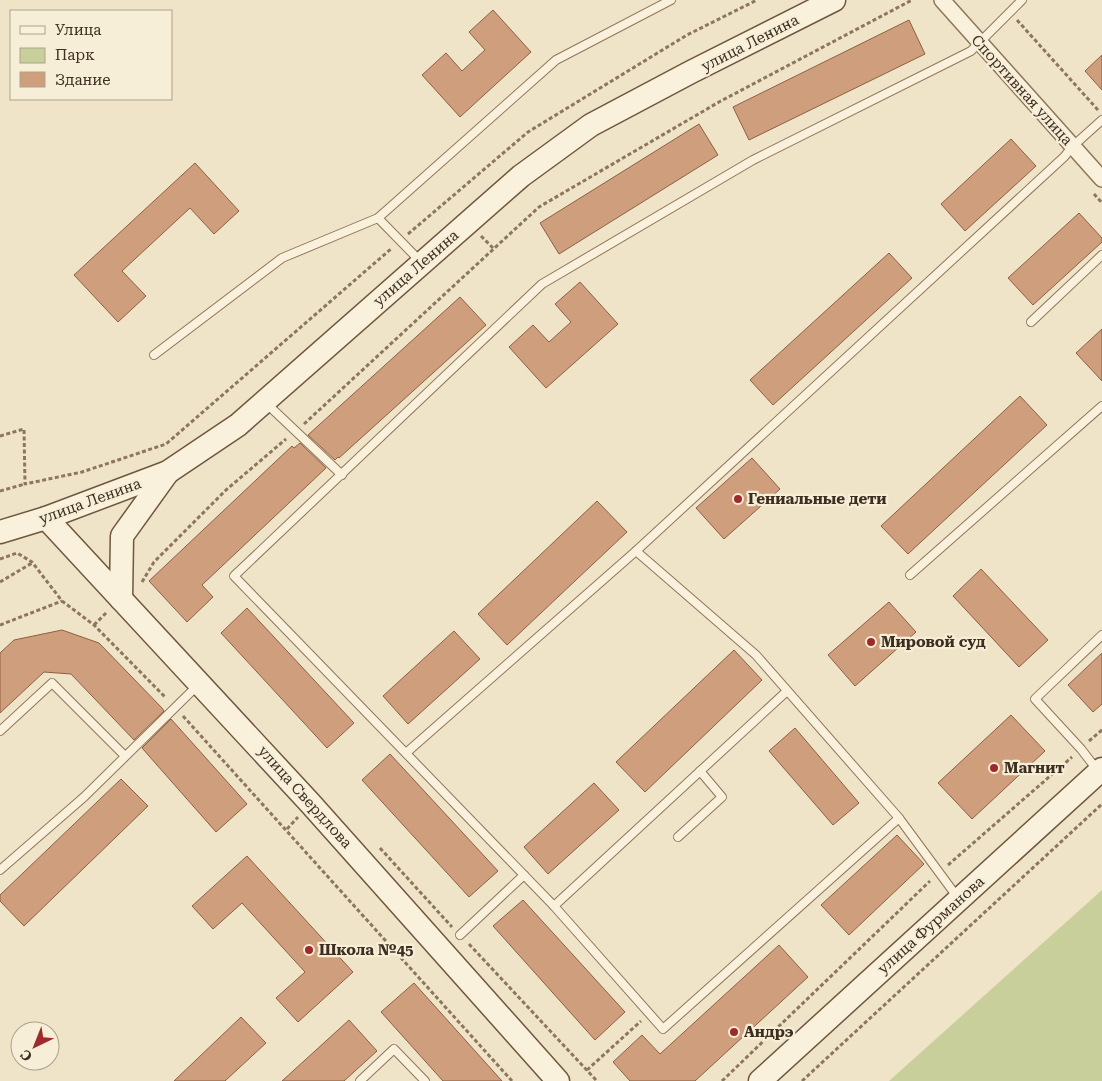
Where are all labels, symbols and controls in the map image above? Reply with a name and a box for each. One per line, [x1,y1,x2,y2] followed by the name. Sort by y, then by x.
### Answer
[10,10,172,100] legend
[698,11,802,75] street label: улица Ленина
[55,21,101,39] text: Улица
[968,31,1076,149] street label: Спортивная улица
[55,46,95,64] text: Парк
[55,71,111,89] text: Здание
[370,226,462,310] street label: улица Ленина
[37,474,143,528] street label: улица Ленина
[748,490,887,508] place label: Гениальные дети
[732,493,744,505] marker: Гениальные дети
[881,633,986,651] place label: Мировой суд
[865,636,877,648] marker: Мировой суд
[254,742,356,852] street label: улица Свердлова
[1004,759,1065,777] place label: Магнит
[988,762,1000,774] marker: Магнит
[874,872,988,978] street label: улица Фурманова
[319,941,413,959] place label: Школа №45
[303,944,315,956] marker: Школа №45
[10,1021,60,1071] north arrow
[744,1023,794,1041] place label: Андрэ
[728,1026,740,1038] marker: Андрэ
[17,1046,35,1065] text: С

